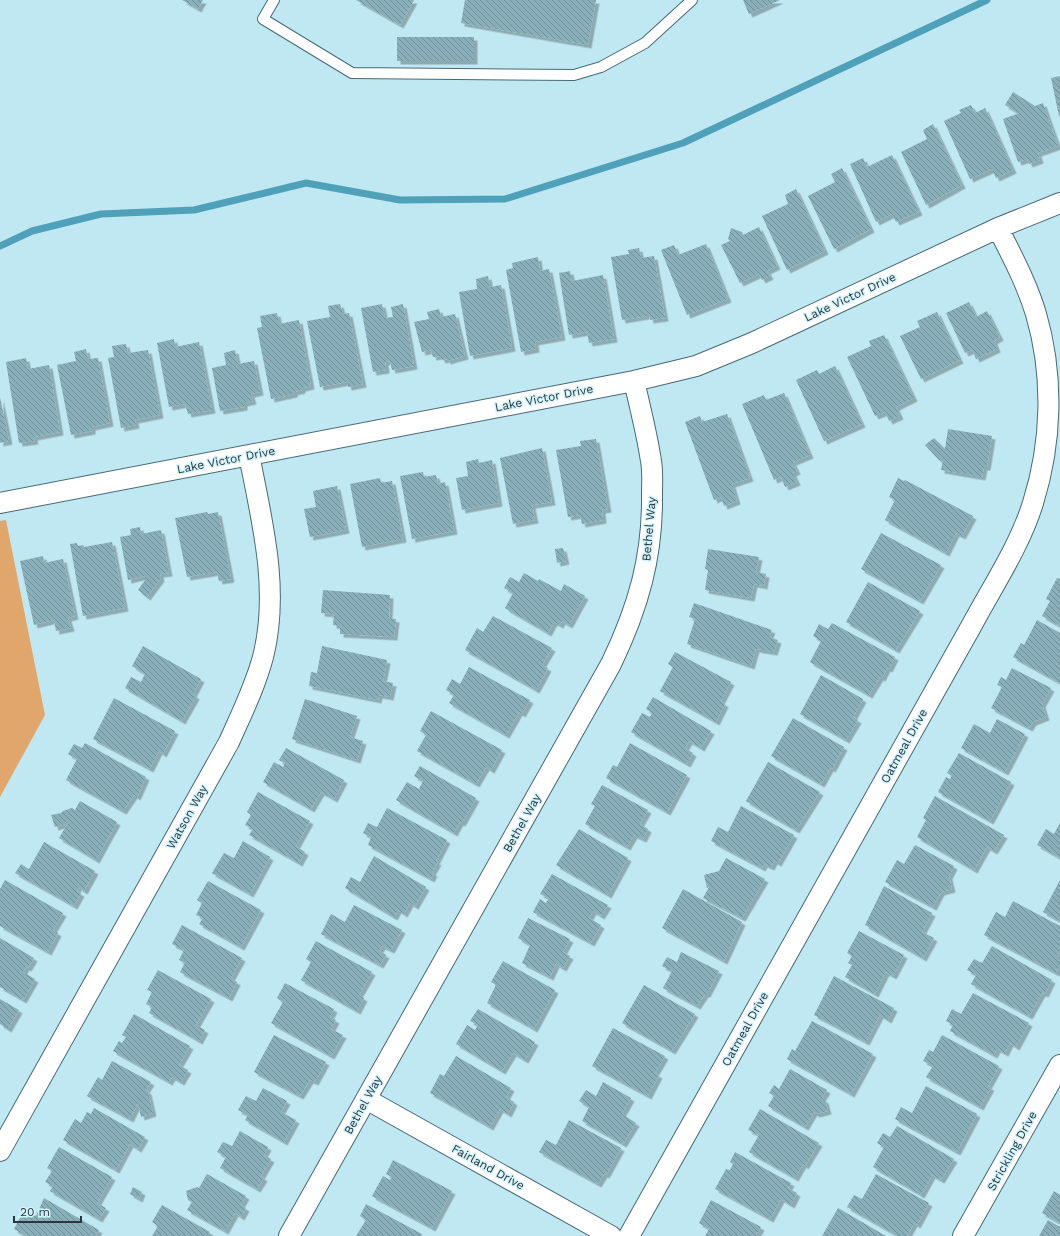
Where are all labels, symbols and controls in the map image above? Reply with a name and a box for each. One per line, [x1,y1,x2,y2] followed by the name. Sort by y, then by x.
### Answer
[802,270,898,324] street label: Lake Victor Drive
[494,382,594,414] street label: Lake Victor Drive
[176,444,276,476] street label: Lake Victor Drive
[639,495,659,562] street label: Bethel Way
[878,706,930,786] street label: Oatmeal Drive
[164,782,211,851] street label: Watson Way
[500,791,544,855] street label: Bethel Way
[719,989,771,1069] street label: Oatmeal Drive
[341,1073,385,1137] street label: Bethel Way
[984,1109,1040,1193] street label: Strickling Drive
[449,1141,527,1193] street label: Fairland Drive
[14,1198,81,1224] scale bar
[20,1205,50,1219] text: 20 m

